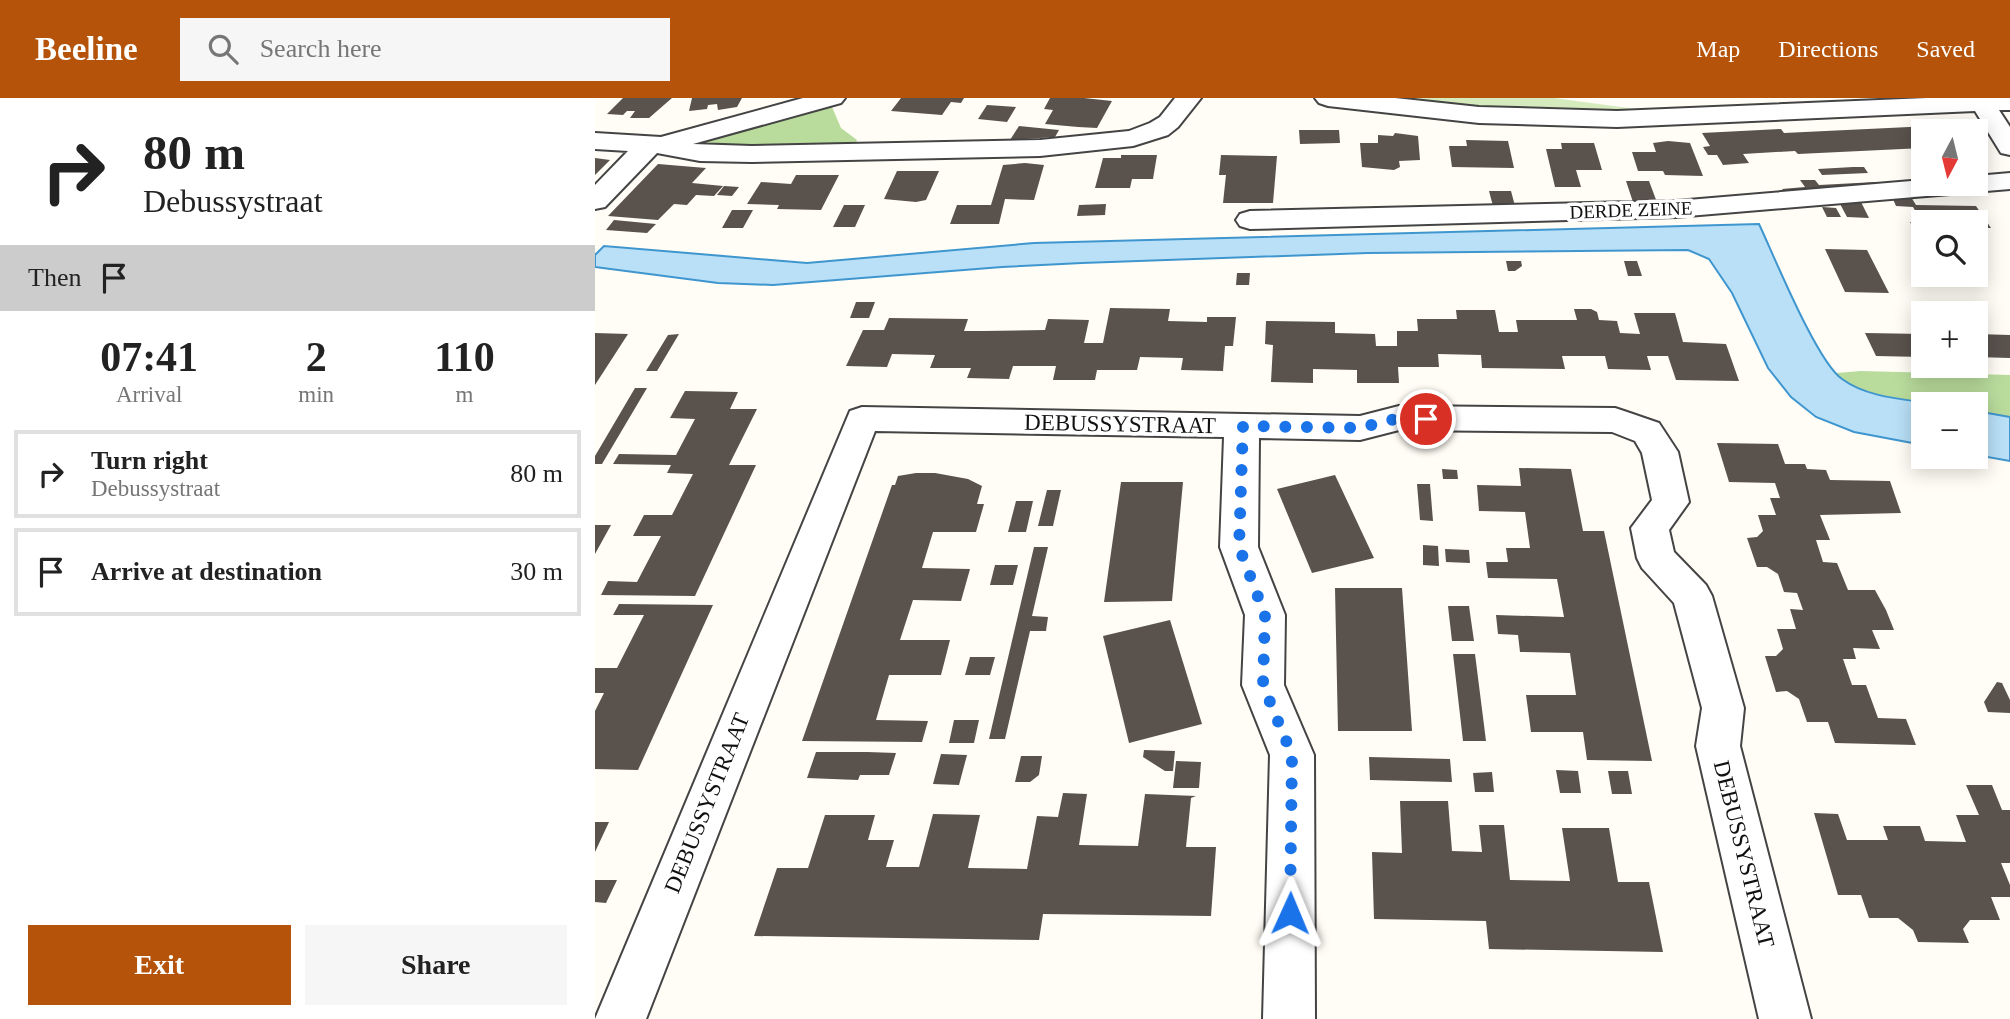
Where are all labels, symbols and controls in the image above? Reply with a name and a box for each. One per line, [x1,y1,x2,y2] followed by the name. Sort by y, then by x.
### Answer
[180,18,670,81] search box
[204,30,242,68] icon: search
[35,31,138,67] text: Beeline
[260,34,382,63] text: Search here
[1696,36,1740,62] text: Map
[1778,36,1878,62] text: Directions
[1916,36,1975,62] text: Saved
[1911,119,1988,196] north arrow
[1911,119,1988,469] map controls
[143,125,245,180] text: 80 m
[28,126,119,217] icon: right
[143,183,323,219] text: Debussystraat
[1569,197,1693,223] street label: DERDE ZEINE
[1911,210,1988,287] button: search
[95,259,133,297] icon: arrive
[28,263,81,292] text: Then
[1911,301,1988,378] button: +
[100,334,198,380] text: 07:41
[306,334,327,380] text: 2
[434,334,495,380] text: 110
[116,382,182,407] text: Arrival
[298,382,334,407] text: min
[456,382,473,407] text: m
[1396,389,1456,449] pin
[1911,392,1988,469] button: −
[1407,400,1445,438] icon: arrive
[1024,410,1216,438] street label: DEBUSSYSTRAAT
[91,446,208,475] text: Turn right
[32,455,70,493] icon: right
[510,459,563,488] text: 80 m
[91,476,220,501] text: Debussystraat
[32,553,70,591] icon: arrive
[91,557,322,586] text: Arrive at destination
[510,557,563,586] text: 30 m
[660,709,754,897] street label: DEBUSSYSTRAAT
[1709,758,1779,950] street label: DEBUSSYSTRAAT
[1253,876,1327,950] position arrow
[28,925,291,1005] button: Exit
[305,925,567,1005] button: Share

